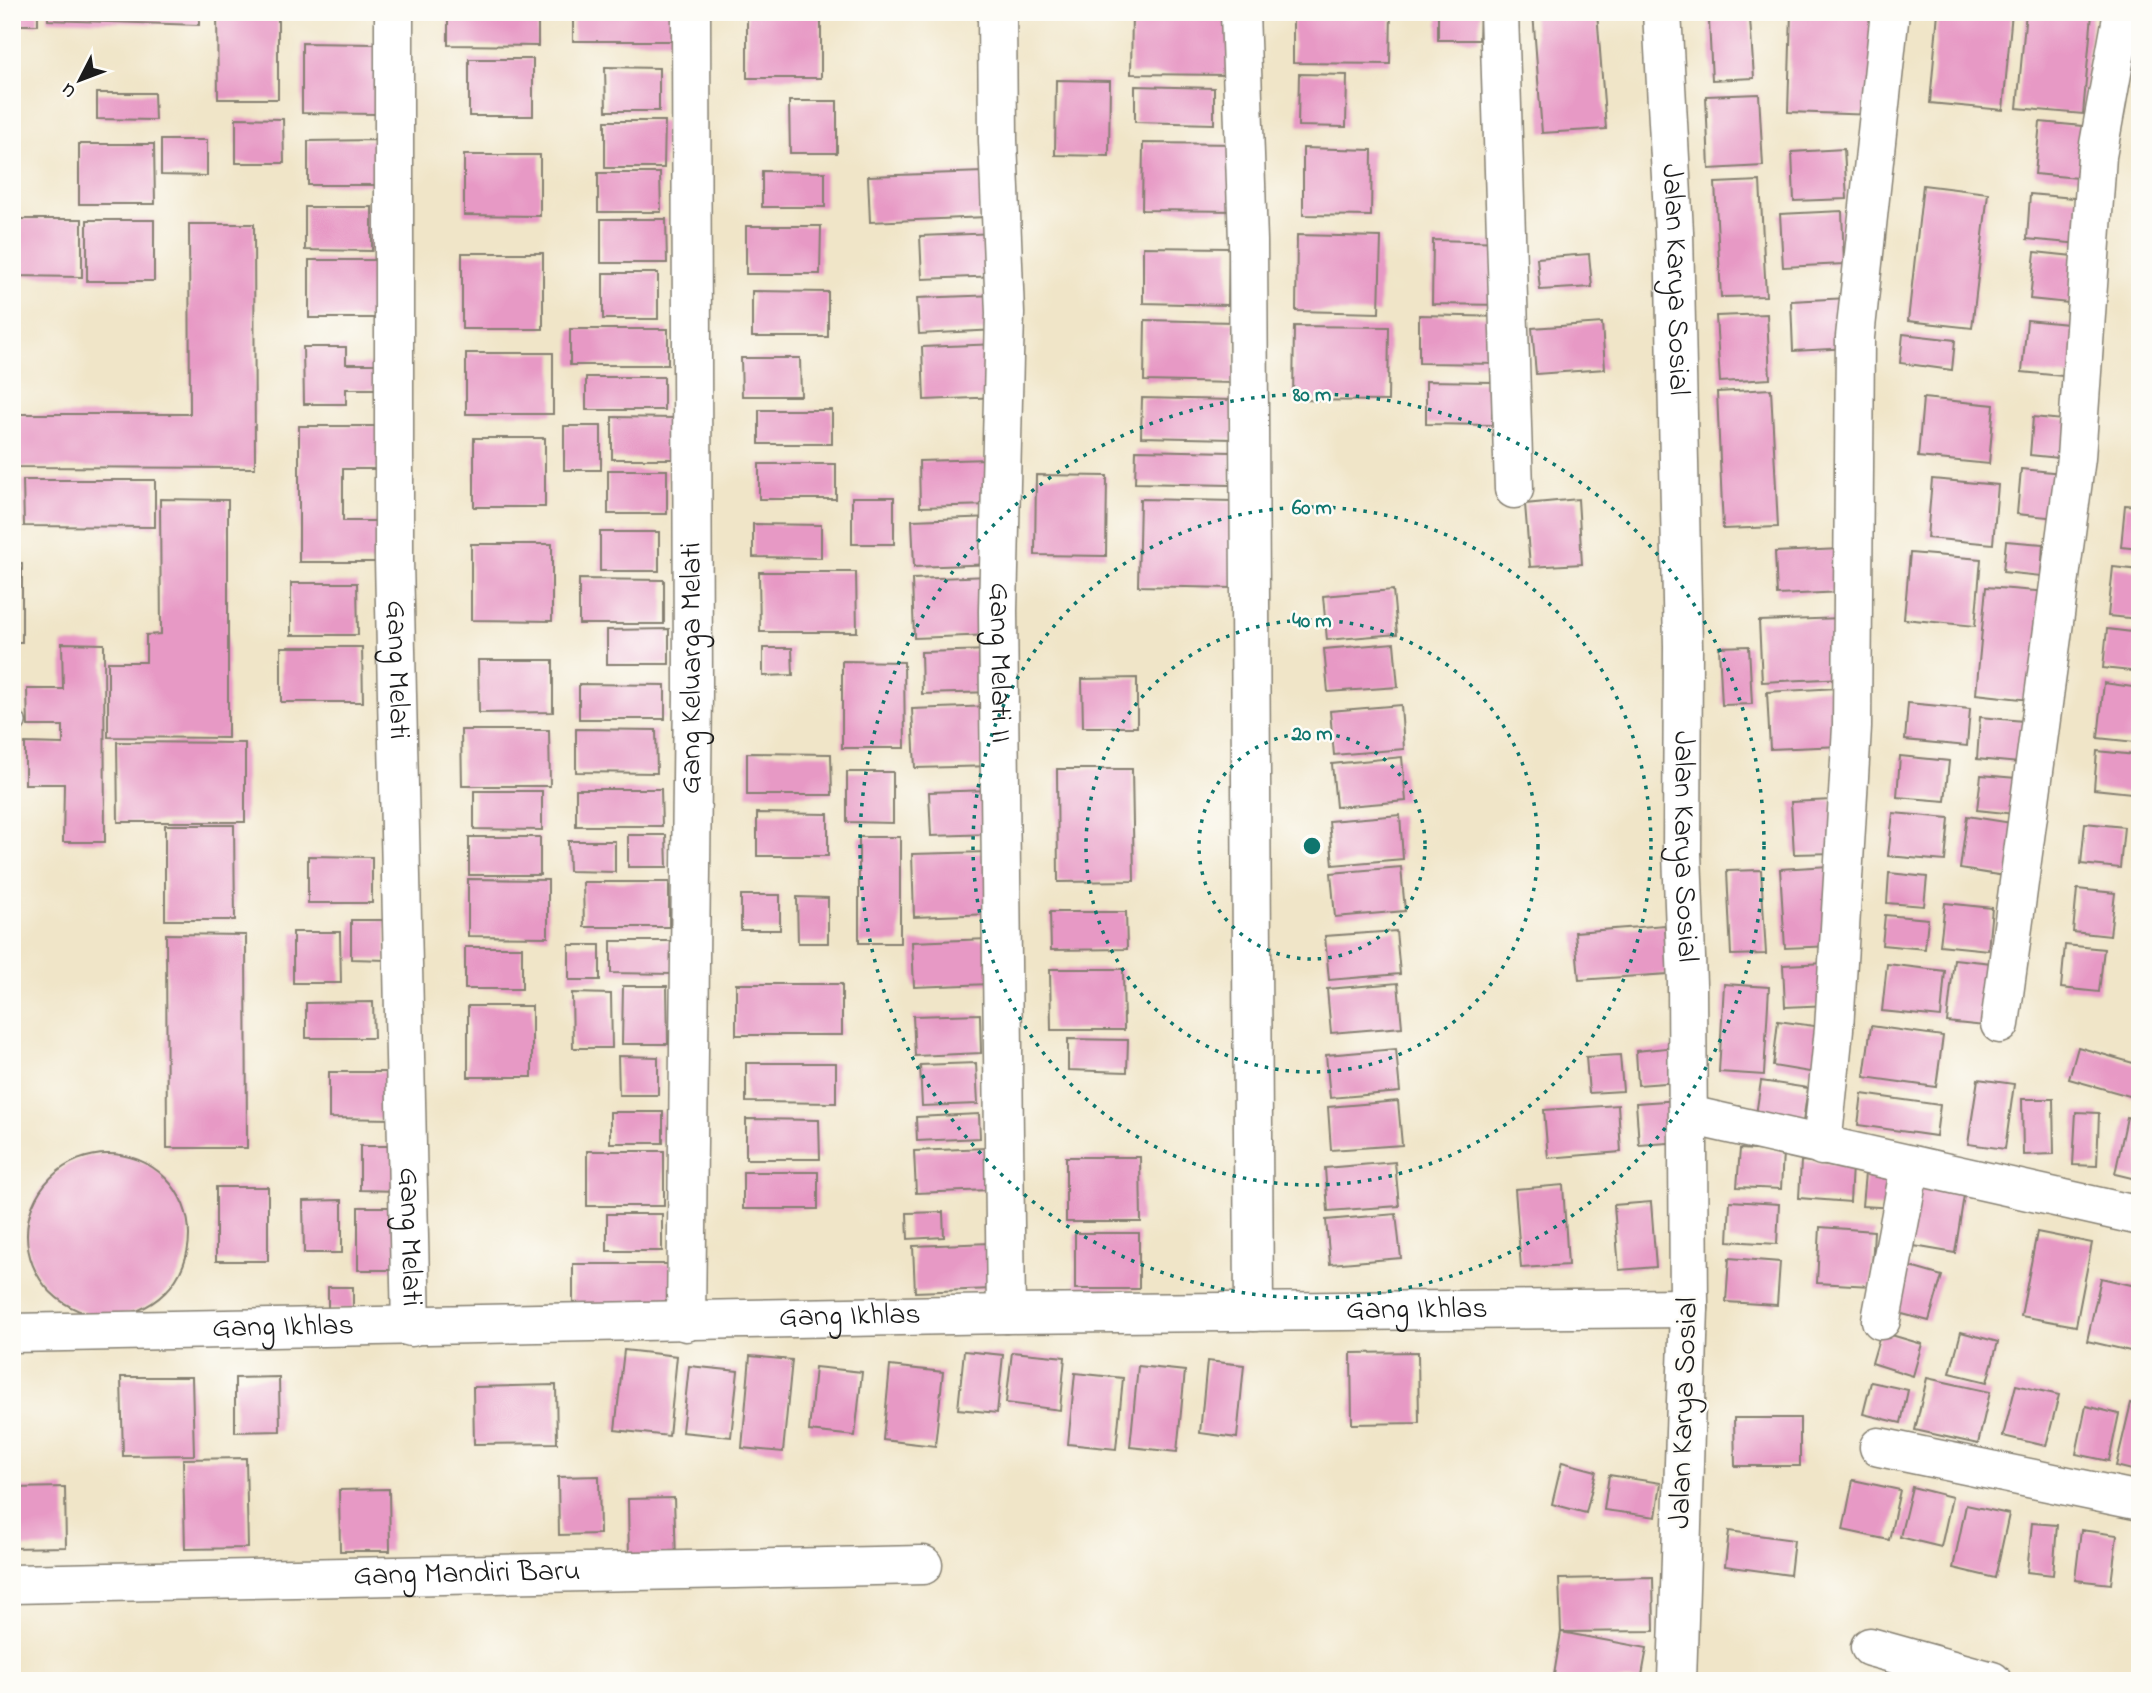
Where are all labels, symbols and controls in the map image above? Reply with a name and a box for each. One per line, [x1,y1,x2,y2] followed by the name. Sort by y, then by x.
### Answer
[46,46,116,116] north arrow
[55,76,83,103] text: U
[1648,163,1700,396] street label: Jalan Karya Sosial
[1292,381,1331,411] text: 80 m
[1292,494,1332,524] text: 60 m
[670,542,715,794] street label: Gang Keluarga Melati
[976,582,1022,743] street label: Gang Melati II
[373,600,420,740] street label: Gang Melati
[1292,607,1332,637] text: 40 m
[1290,720,1333,750] text: 20 m
[1660,731,1708,963] street label: Jalan Karya Sosial
[1300,834,1324,858] centre of rings
[385,1167,433,1307] street label: Gang Melati
[1346,1288,1488,1333] street label: Gang Ikhlas
[779,1294,921,1340] street label: Gang Ikhlas
[1659,1297,1711,1529] street label: Jalan Karya Sosial
[212,1304,354,1351] street label: Gang Ikhlas
[353,1550,581,1599] street label: Gang Mandiri Baru

